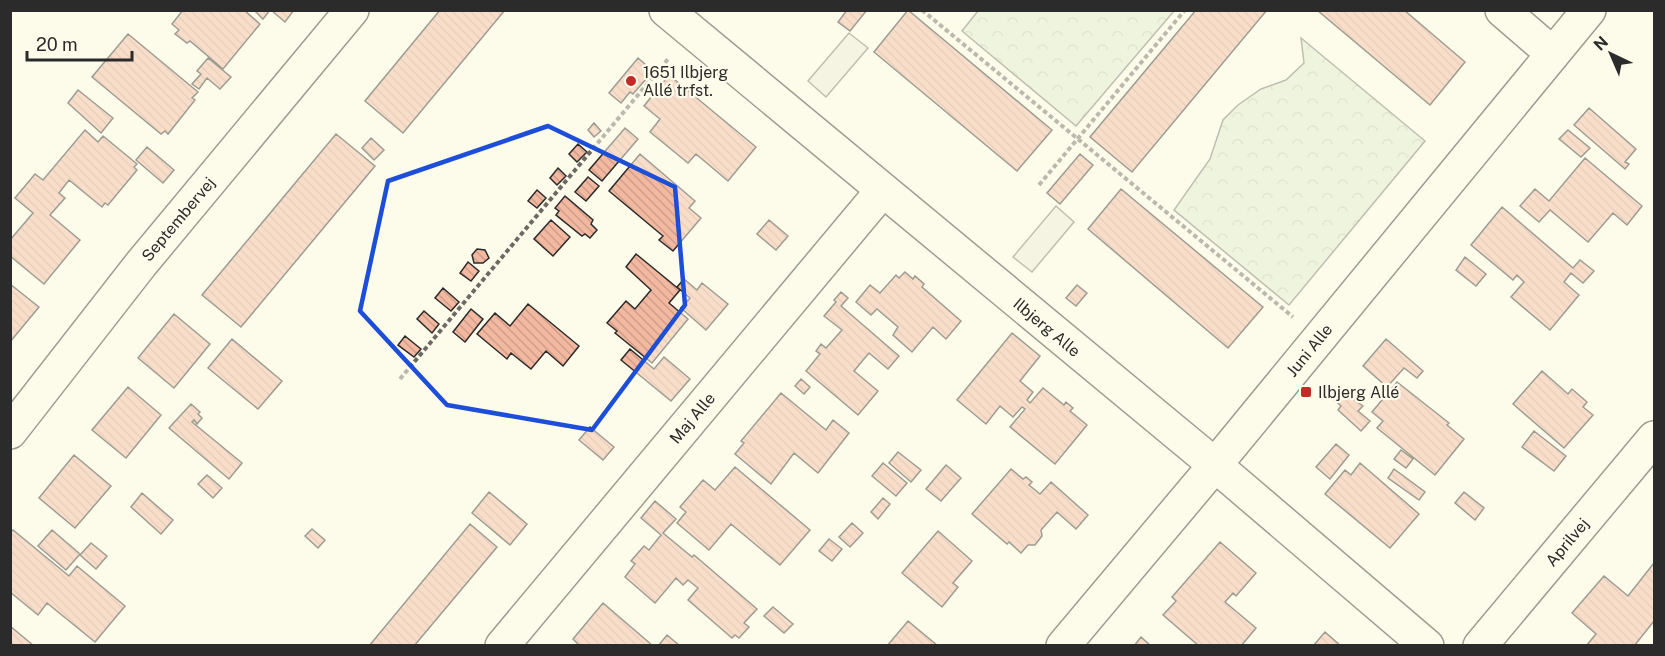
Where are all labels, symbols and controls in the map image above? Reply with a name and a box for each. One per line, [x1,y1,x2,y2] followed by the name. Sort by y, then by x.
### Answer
[27,24,132,62] scale bar
[1581,24,1641,84] north arrow
[1590,32,1612,55] text: N
[36,34,78,55] text: 20 m
[643,63,728,100] place label: 1651 Ilbjerg Allé trfst.
[624,74,638,88] marker: 1651 Ilbjerg Allé trfst.
[138,173,219,265] street label: Septembervej
[1009,294,1084,361] street label: Ilbjerg Alle
[1282,320,1336,380] street label: Juni Alle
[1318,383,1399,402] place label: Ilbjerg Allé
[1299,385,1313,399] marker: Ilbjerg Allé
[666,389,719,448] street label: Maj Alle
[1542,514,1593,570] street label: Aprilvej

